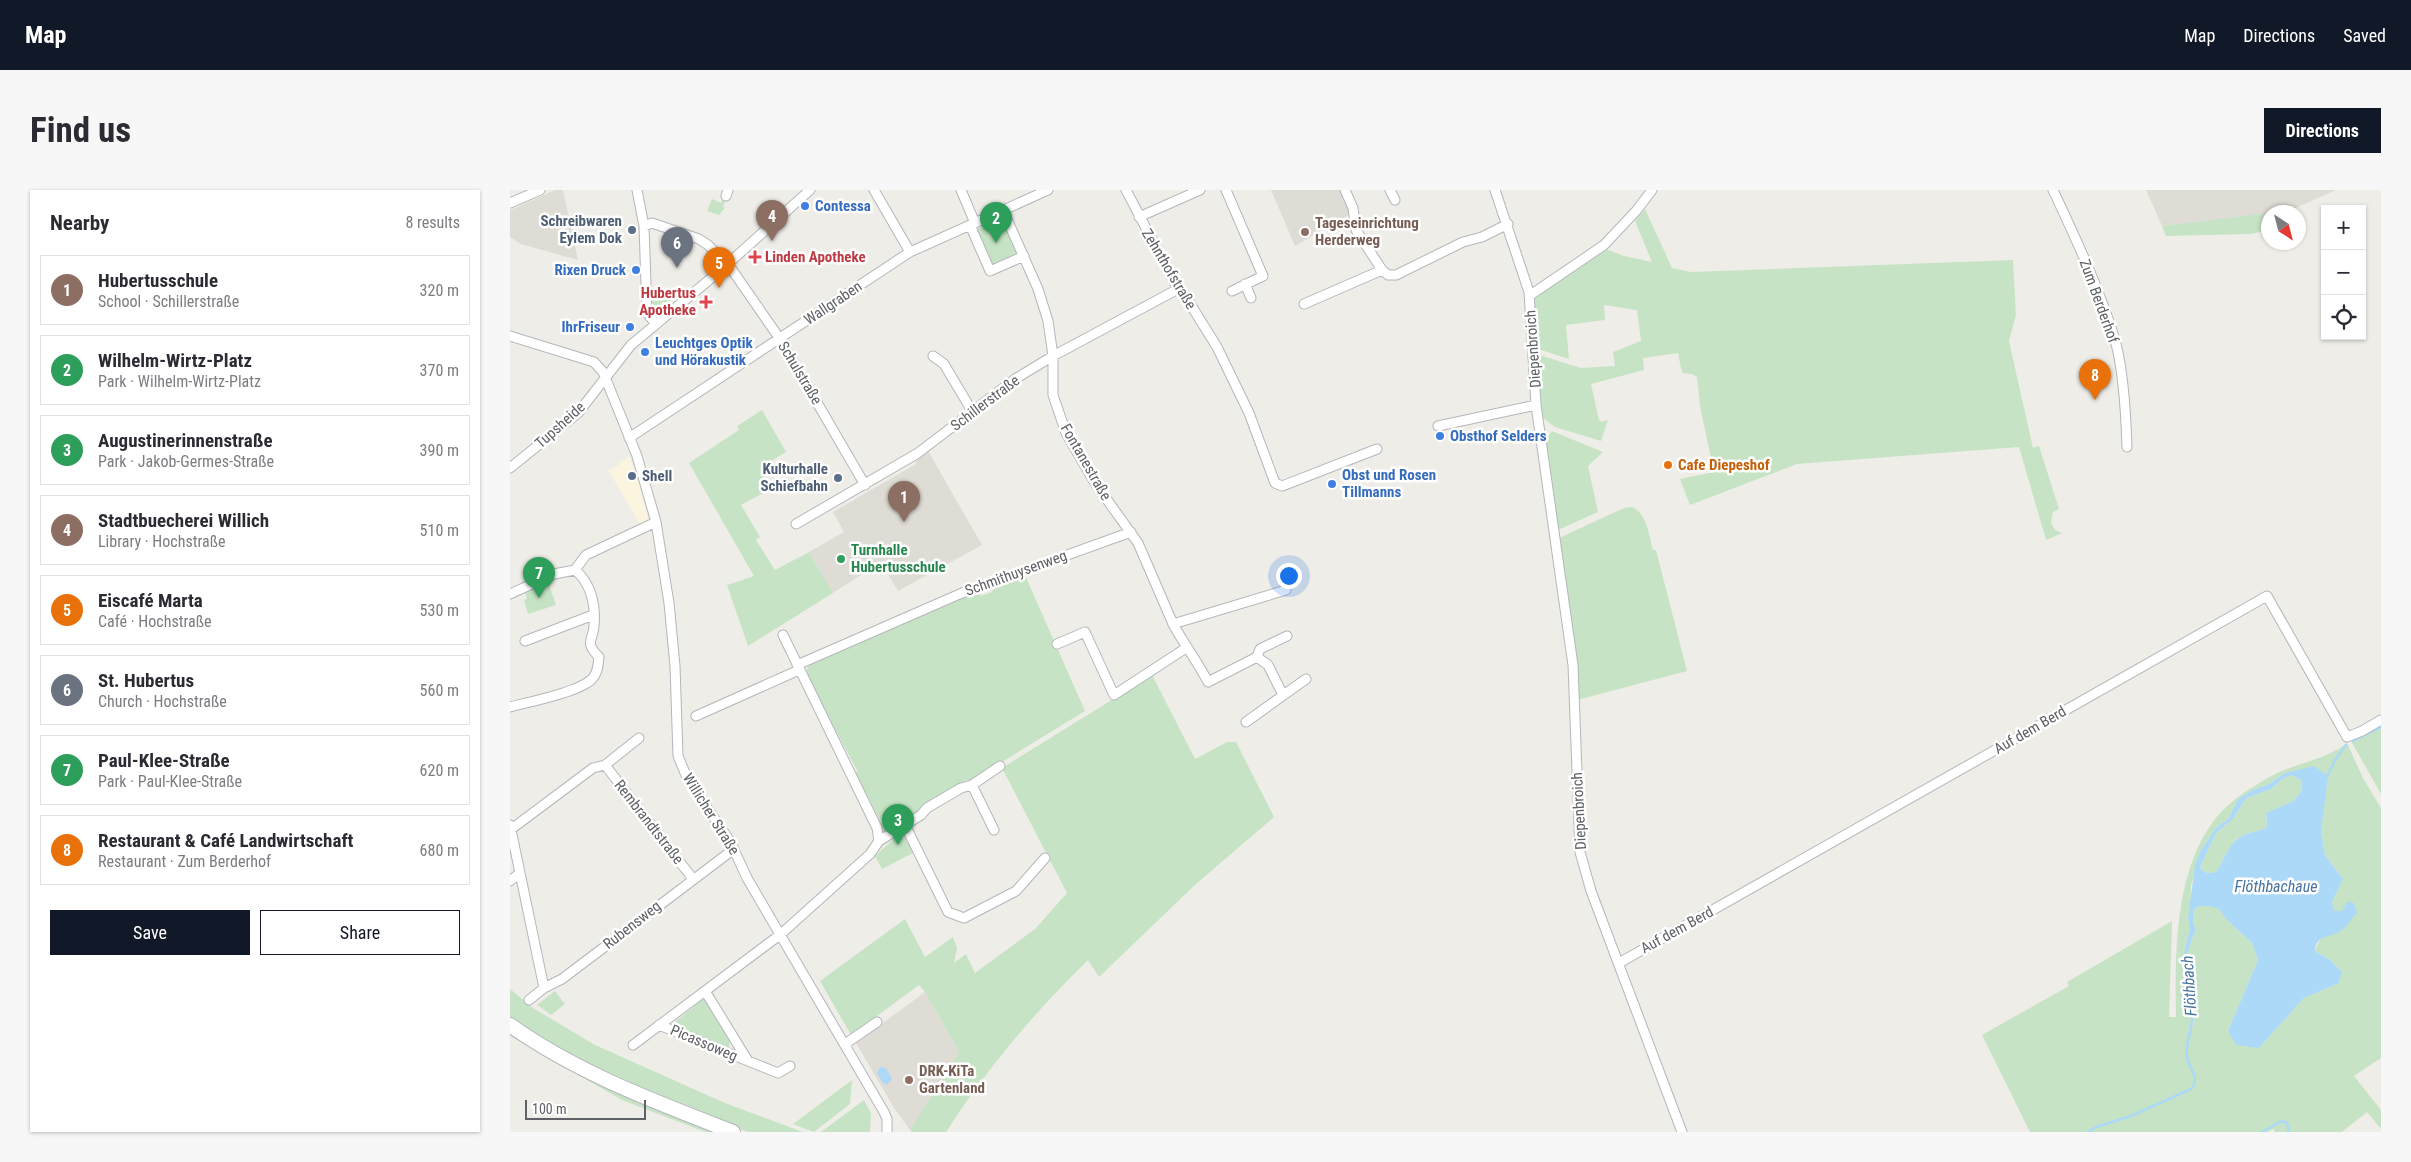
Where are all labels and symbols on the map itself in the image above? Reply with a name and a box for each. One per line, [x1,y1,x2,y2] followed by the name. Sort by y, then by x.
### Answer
[815,197,871,215] place label: Contessa
[756,200,788,241] pin: 4
[799,200,811,212] marker: Contessa
[980,202,1012,243] pin: 2
[2261,205,2306,250] north arrow
[540,212,623,247] place label: Schreibwaren Eylem Dok
[1315,214,1419,249] place label: Tageseinrichtung Herderweg
[626,224,638,236] marker: Schreibwaren Eylem Dok
[1138,225,1200,313] street label: Zehnthofstraße
[1299,226,1311,238] marker: Tageseinrichtung Herderweg
[661,227,693,268] pin: 6
[703,247,735,288] pin: 5
[765,248,866,266] place label: Linden Apotheke
[749,251,761,263] marker: Linden Apotheke
[2076,257,2123,346] street label: Zum Berderhof
[554,261,627,279] place label: Rixen Druck
[630,264,642,276] marker: Rixen Druck
[801,277,865,329] street label: Wallgraben
[639,284,696,319] place label: Hubertus Apotheke
[700,296,712,308] marker: Hubertus Apotheke
[1521,310,1545,388] street label: Diepenbroich
[562,318,620,336] place label: IhrFriseur
[624,321,636,333] marker: IhrFriseur
[655,334,753,369] place label: Leuchtges Optik und Hörakustik
[774,338,826,408] street label: Schulstraße
[639,346,651,358] marker: Leuchtges Optik und Hörakustik
[2079,359,2111,400] pin: 8
[947,371,1023,435] street label: Schillerstraße
[531,398,589,452] street label: Tupsheide
[1057,421,1115,503] street label: Fontanestraße
[1450,427,1547,445] place label: Obsthof Selders
[1434,430,1446,442] marker: Obsthof Selders
[1678,456,1770,474] place label: Cafe Diepeshof
[1662,459,1674,471] marker: Cafe Diepeshof
[760,460,828,495] place label: Kulturhalle Schiefbahn
[1342,466,1436,501] place label: Obst und Rosen Tillmanns
[642,467,672,485] place label: Shell
[626,470,638,482] marker: Shell
[832,472,844,484] marker: Kulturhalle Schiefbahn
[1326,478,1338,490] marker: Obst und Rosen Tillmanns
[888,481,920,522] pin: 1
[851,541,946,576] place label: Turnhalle Hubertusschule
[963,546,1069,600] street label: Schmithuysenweg
[835,553,847,565] marker: Turnhalle Hubertusschule
[523,557,555,598] pin: 7
[1276,563,1302,589] your location
[1991,702,2069,758] street label: Auf dem Berd
[679,770,743,858] street label: Willicher Straße
[1568,772,1590,850] street label: Diepenbroich
[611,776,687,868] street label: Rembrandtstraße
[882,804,914,845] pin: 3
[2235,877,2317,896] water label: Flöthbachaue
[600,897,664,953] street label: Rubensweg
[1638,903,1716,957] street label: Auf dem Berd
[2177,955,2201,1017] water label: Flöthbach
[668,1021,740,1065] street label: Picassoweg
[919,1062,985,1097] place label: DRK-KiTa Gartenland
[903,1074,915,1086] marker: DRK-KiTa Gartenland
[525,1097,646,1120] scale bar

